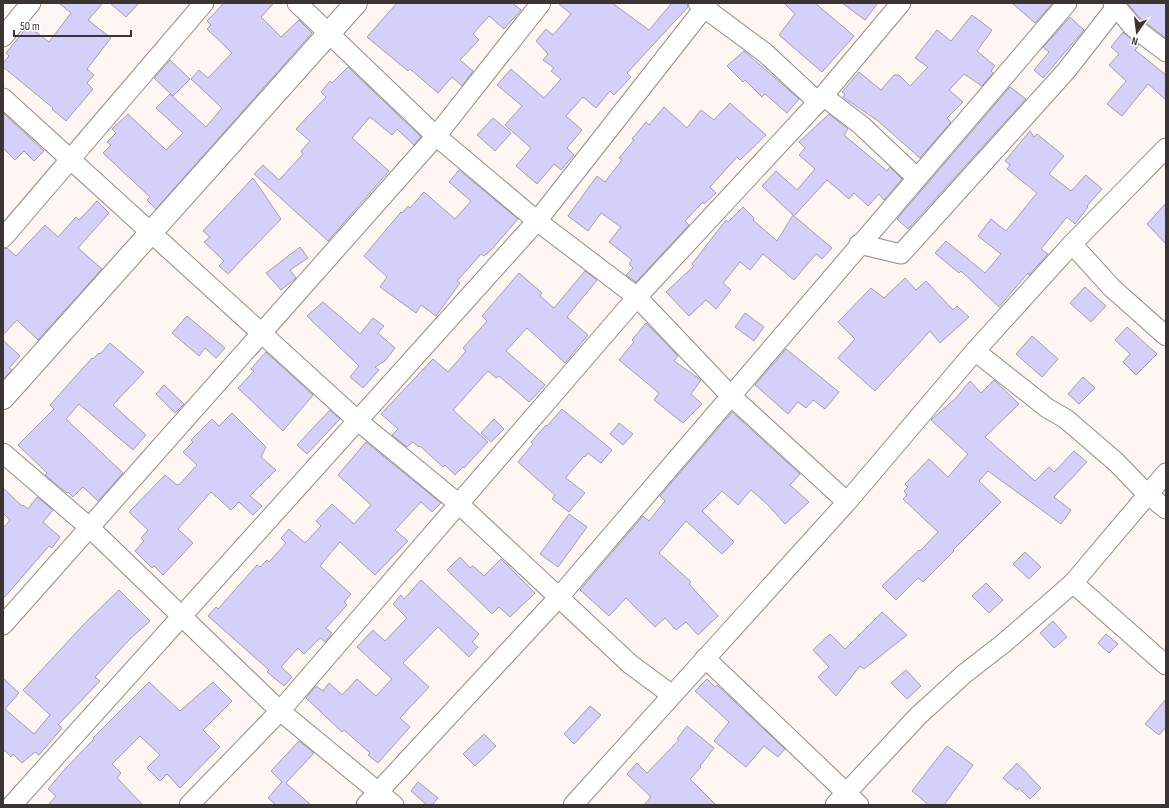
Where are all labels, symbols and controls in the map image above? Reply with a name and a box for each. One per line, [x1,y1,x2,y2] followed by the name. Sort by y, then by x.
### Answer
[14,12,131,38] scale bar
[1117,12,1157,52] north arrow
[20,19,40,34] text: 50 m
[1130,34,1139,48] text: N

